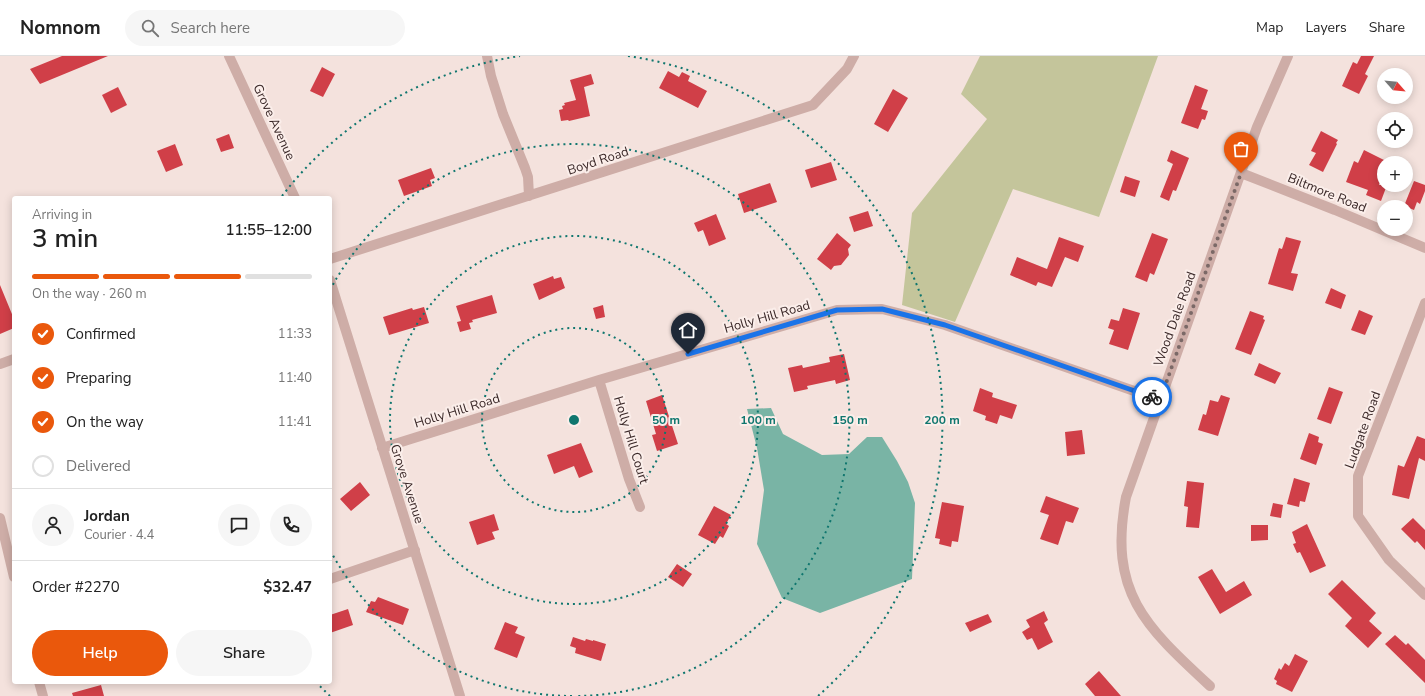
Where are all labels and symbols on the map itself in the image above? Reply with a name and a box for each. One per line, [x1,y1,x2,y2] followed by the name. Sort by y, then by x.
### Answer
[1377,68,1413,104] north arrow
[248,81,300,163] street label: Grove Avenue
[1224,132,1258,173] pin
[565,143,631,179] street label: Boyd Road
[1285,169,1369,217] street label: Biltmore Road
[1149,269,1201,369] street label: Wood Dale Road
[722,296,812,338] street label: Holly Hill Road
[671,313,705,354] pin
[1132,377,1172,417] courier
[412,389,502,433] street label: Holly Hill Road
[1341,389,1385,471] street label: Ludgate Road
[609,394,653,487] street label: Holly Hill Court
[652,412,680,428] text: 50 m
[740,412,776,428] text: 100 m
[832,412,868,428] text: 150 m
[924,412,960,428] text: 200 m
[567,413,581,427] centre of rings
[386,442,428,526] street label: Grove Avenue

